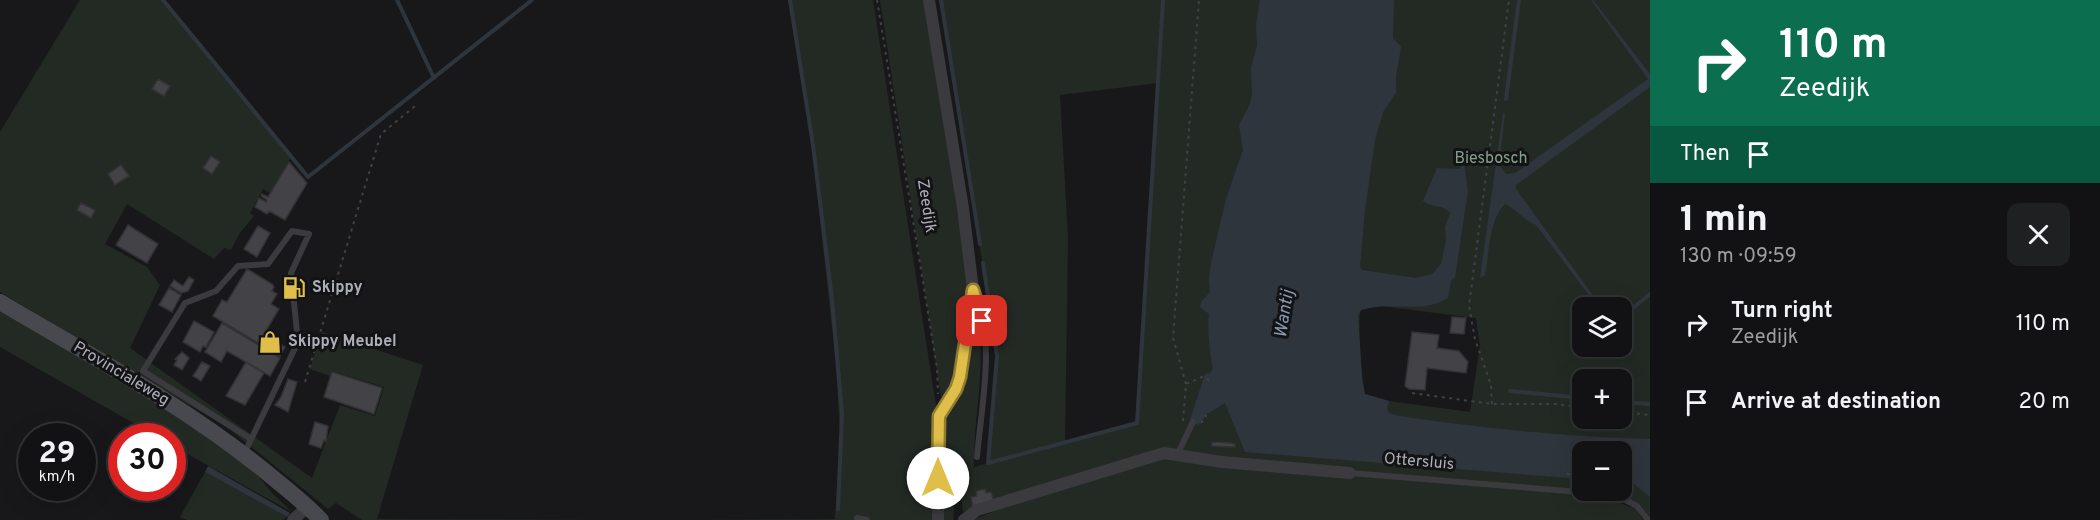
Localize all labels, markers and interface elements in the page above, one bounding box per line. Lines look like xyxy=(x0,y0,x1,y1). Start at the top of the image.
text: 110 m xyxy=(1779,20,1888,73)
icon: right xyxy=(1680,24,1758,102)
text: Zeedijk xyxy=(1779,72,1870,106)
icon: arrive xyxy=(1742,138,1775,171)
text: Then xyxy=(1680,141,1730,168)
park label: Biesbosch xyxy=(1455,149,1527,169)
street label: Zeedijk xyxy=(912,178,940,234)
text: 1 min xyxy=(1680,198,1768,244)
button: close xyxy=(2007,203,2070,266)
text: 130 m · 09:59 xyxy=(1680,244,1797,270)
fuel station icon: Skippy xyxy=(281,275,307,301)
place label: Skippy xyxy=(312,278,363,298)
water label: Wantij xyxy=(1270,287,1300,340)
pin xyxy=(956,295,1007,346)
map controls xyxy=(1572,297,1632,501)
button: layers xyxy=(1572,297,1632,357)
text: Turn right xyxy=(1731,298,1833,325)
icon: arrive xyxy=(965,304,998,337)
icon: right xyxy=(1680,308,1713,341)
text: 110 m xyxy=(2016,311,2070,338)
text: Zeedijk xyxy=(1731,325,1798,351)
shop icon: Skippy Meubel xyxy=(257,329,283,355)
place label: Skippy Meubel xyxy=(288,332,397,352)
street label: Provincialeweg xyxy=(69,337,173,411)
button: + xyxy=(1572,369,1632,429)
icon: arrive xyxy=(1680,386,1713,419)
text: Arrive at destination xyxy=(1731,389,1941,416)
text: 20 m xyxy=(2019,389,2070,416)
speed limit sign: 30 xyxy=(108,423,186,501)
text: 29 xyxy=(39,436,75,473)
button: − xyxy=(1572,441,1632,501)
position arrow xyxy=(906,446,970,510)
street label: Ottersluis xyxy=(1383,449,1455,475)
text: km/h xyxy=(39,468,75,487)

